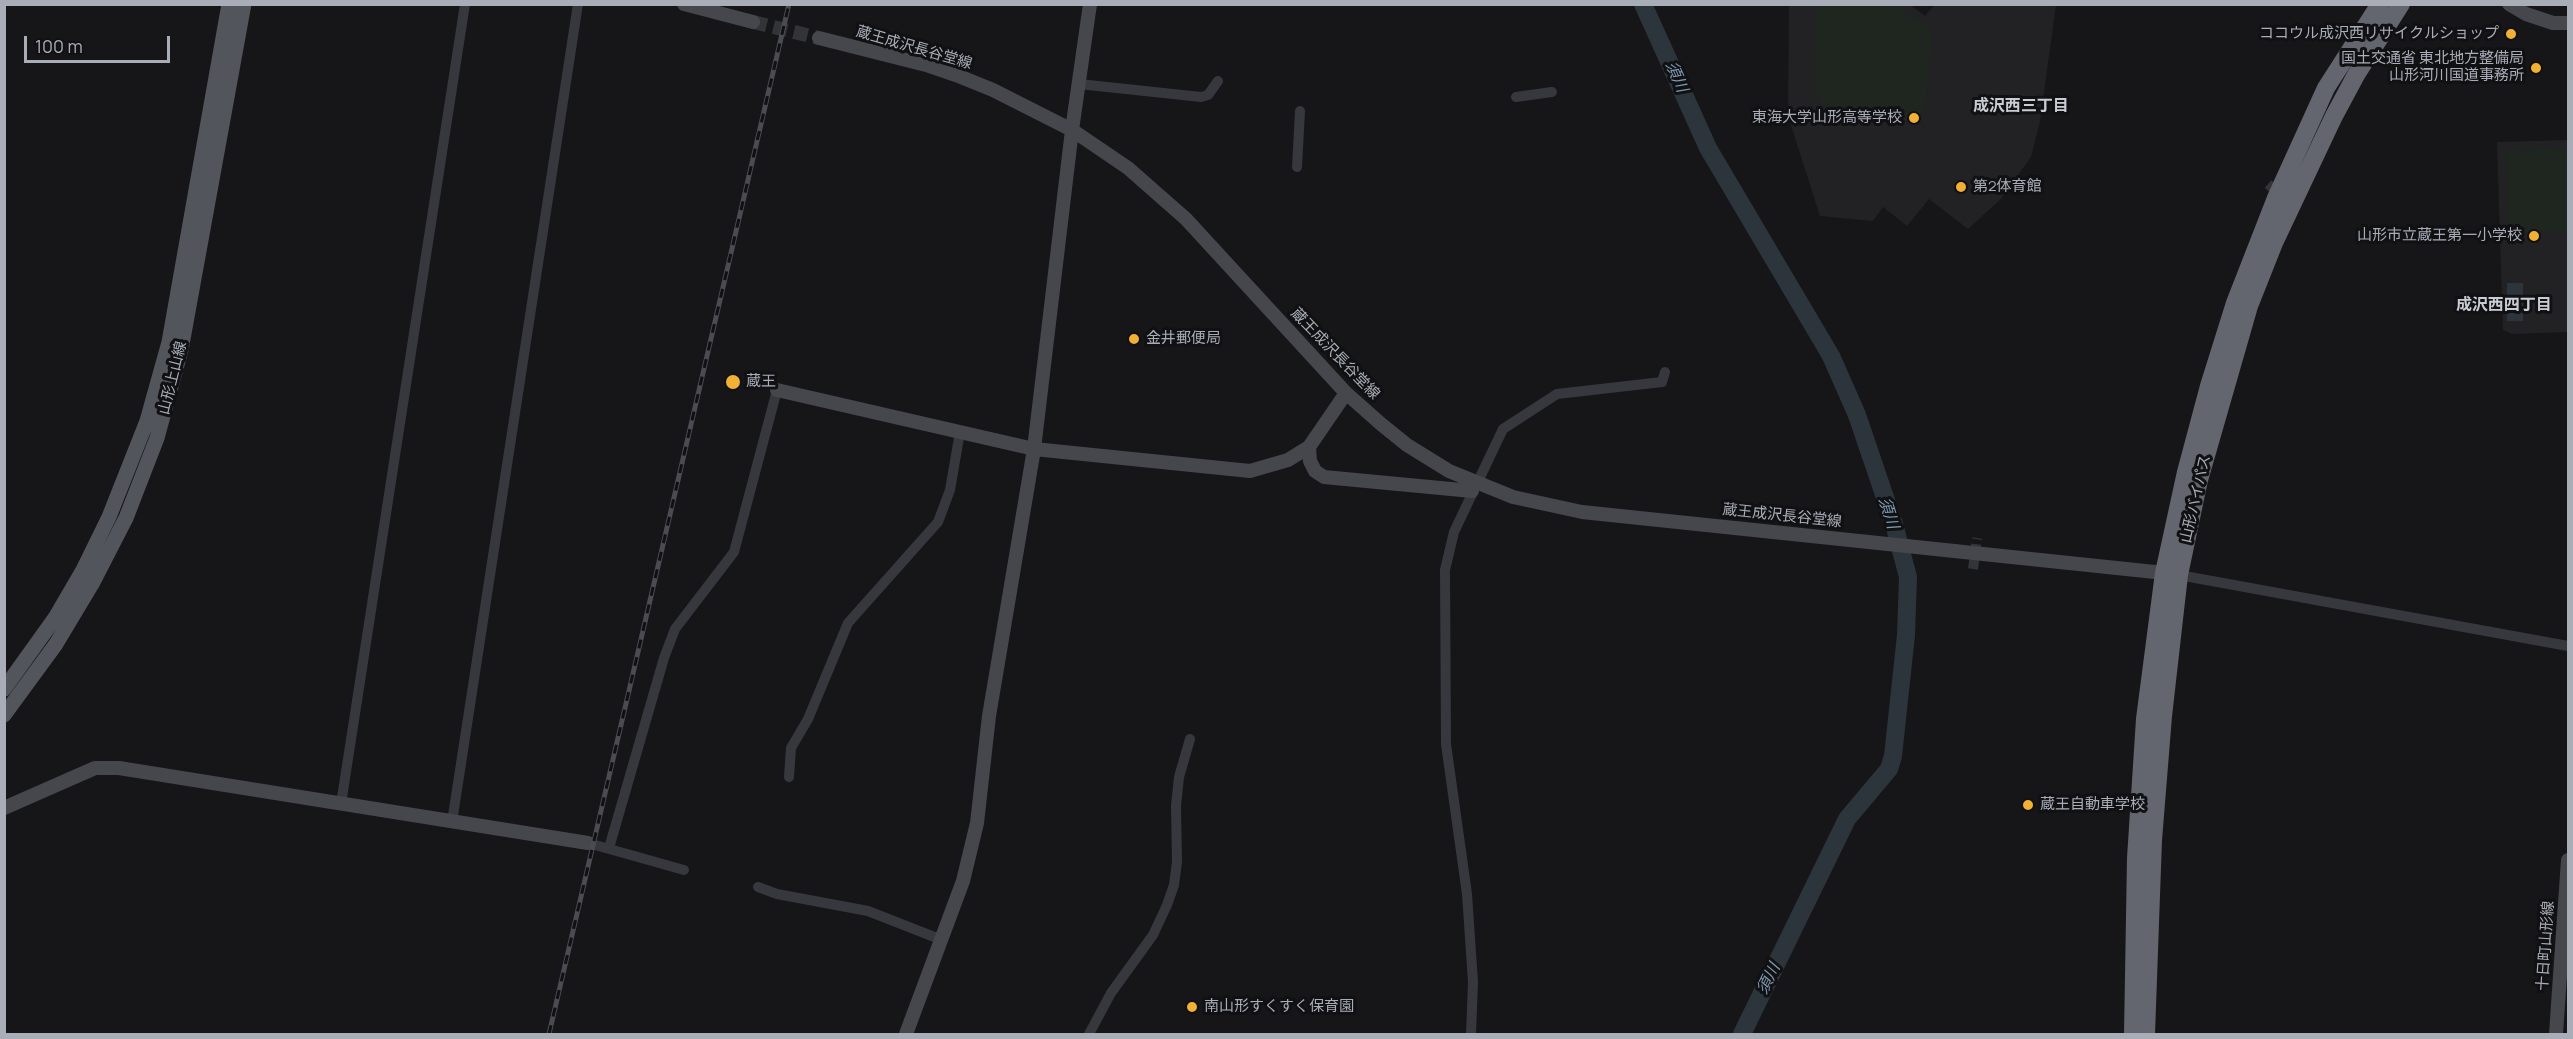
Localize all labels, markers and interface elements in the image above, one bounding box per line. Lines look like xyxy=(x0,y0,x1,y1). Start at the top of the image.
street label: 蔵王成沢長谷堂線 xyxy=(854,23,974,73)
scale bar xyxy=(27,24,172,62)
place label: ココウル成沢西リサイクルショップ xyxy=(2259,25,2499,43)
marker: ココウル成沢西リサイクルショップ xyxy=(2504,27,2518,41)
text: 100 m xyxy=(35,34,83,58)
place label: 国土交通省 東北地方整備局 山形河川国道事務所 xyxy=(2341,50,2524,85)
water label: 須川 xyxy=(1661,58,1691,96)
marker: 国土交通省 東北地方整備局 山形河川国道事務所 xyxy=(2529,61,2543,75)
district label: 成沢西三丁目 xyxy=(1973,97,2069,117)
place label: 東海大学山形高等学校 xyxy=(1752,109,1902,127)
marker: 東海大学山形高等学校 xyxy=(1907,111,1921,125)
place label: 第2体育館 xyxy=(1973,178,2042,196)
marker: 第2体育館 xyxy=(1954,180,1968,194)
place label: 山形市立蔵王第一小学校 xyxy=(2357,227,2522,245)
marker: 山形市立蔵王第一小学校 xyxy=(2527,229,2541,243)
district label: 成沢西四丁目 xyxy=(2456,296,2552,316)
street label: 蔵王成沢長谷堂線 xyxy=(1287,305,1383,403)
place label: 金井郵便局 xyxy=(1146,330,1221,348)
marker: 金井郵便局 xyxy=(1127,332,1141,346)
street label: 山形上山線 xyxy=(155,339,191,417)
marker: 蔵王 xyxy=(724,373,742,391)
place label: 蔵王 xyxy=(746,373,776,391)
street label: 山形バイパス xyxy=(2177,453,2215,545)
water label: 須川 xyxy=(1874,495,1902,531)
street label: 蔵王成沢長谷堂線 xyxy=(1721,501,1843,531)
place label: 蔵王自動車学校 xyxy=(2040,796,2145,814)
marker: 蔵王自動車学校 xyxy=(2021,798,2035,812)
street label: 十日町山形線 xyxy=(2534,900,2558,992)
water label: 須川 xyxy=(1753,960,1785,998)
place label: 南山形すくすく保育園 xyxy=(1204,998,1354,1016)
marker: 南山形すくすく保育園 xyxy=(1185,1000,1199,1014)

